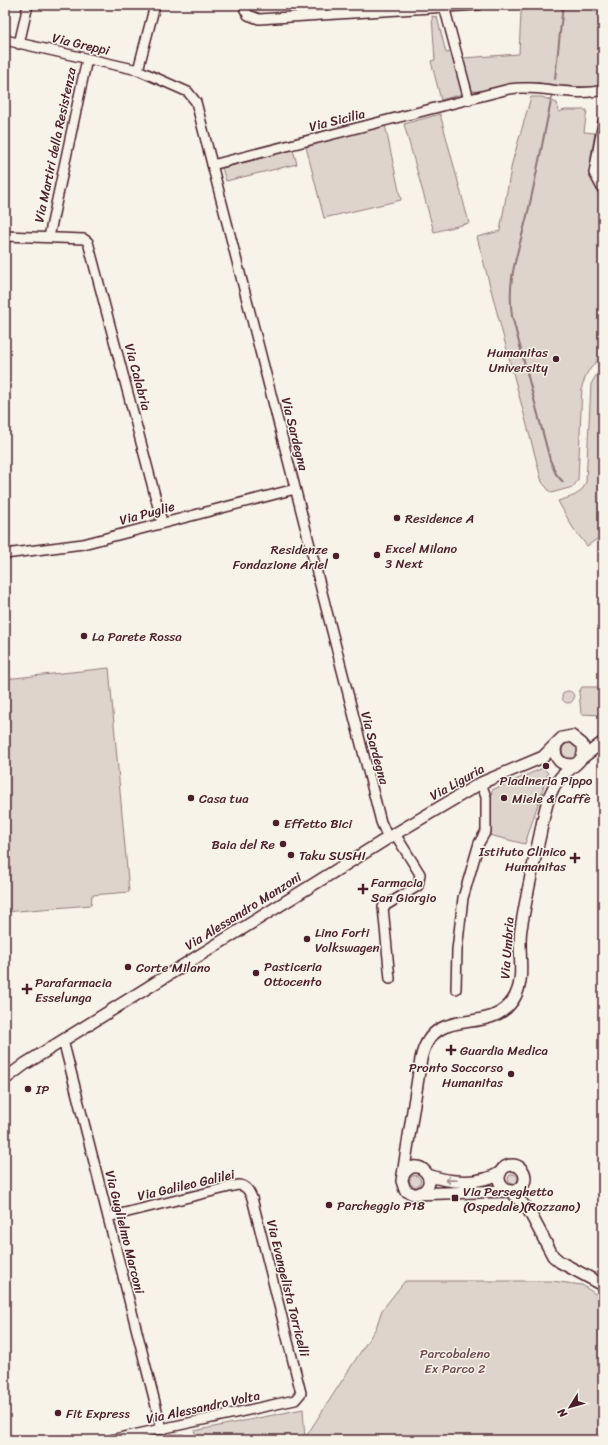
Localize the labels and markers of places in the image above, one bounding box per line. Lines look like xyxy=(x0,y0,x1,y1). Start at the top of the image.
place label: Humanitas University xyxy=(487,341,549,379)
marker: Humanitas University xyxy=(551,354,561,364)
place label: Residence A xyxy=(405,507,474,530)
marker: Residence A xyxy=(392,513,402,523)
place label: Excel Milano 3 Next xyxy=(385,537,458,575)
place label: Residenze Fondazione Ariel xyxy=(233,538,328,576)
marker: Excel Milano 3 Next xyxy=(372,550,382,560)
marker: Residenze Fondazione Ariel xyxy=(331,551,341,561)
place label: La Parete Rossa xyxy=(92,625,182,648)
marker: La Parete Rossa xyxy=(79,631,89,641)
marker: Piadineria Pippo xyxy=(541,761,551,771)
place label: Piadineria Pippo xyxy=(500,769,593,792)
place label: Casa tua xyxy=(199,787,249,810)
place label: Miele & Caffè xyxy=(512,787,591,810)
marker: Casa tua xyxy=(186,793,196,803)
marker: Miele & Caffè xyxy=(499,793,509,803)
place label: Effetto Bici xyxy=(284,812,352,835)
marker: Effetto Bici xyxy=(271,818,281,828)
place label: Baia del Re xyxy=(212,833,275,856)
marker: Baia del Re xyxy=(278,839,288,849)
place label: Istituto Clinico Humanitas xyxy=(478,840,567,878)
place label: Taku SUSHI xyxy=(299,844,366,867)
marker: Taku SUSHI xyxy=(286,850,296,860)
marker: Istituto Clinico Humanitas xyxy=(569,852,581,864)
place label: Farmacia San Giorgio xyxy=(371,871,437,909)
marker: Farmacia San Giorgio xyxy=(358,884,368,894)
place label: Lino Forti Volkswagen xyxy=(315,921,380,959)
marker: Lino Forti Volkswagen xyxy=(302,934,312,944)
place label: Pasticeria Ottocento xyxy=(264,955,322,993)
place label: Corte Milano xyxy=(136,956,211,979)
marker: Corte Milano xyxy=(123,962,133,972)
marker: Pasticeria Ottocento xyxy=(251,968,261,978)
place label: Parafarmacia Esselunga xyxy=(35,971,112,1009)
marker: Parafarmacia Esselunga xyxy=(22,984,32,994)
place label: Guardia Medica xyxy=(460,1039,548,1062)
marker: Guardia Medica xyxy=(445,1044,457,1056)
place label: Pronto Soccorso Humanitas xyxy=(409,1056,504,1094)
marker: Pronto Soccorso Humanitas xyxy=(506,1069,516,1079)
place label: IP xyxy=(35,1078,49,1101)
marker: IP xyxy=(23,1084,33,1094)
place label: Via Perseghetto (Ospedale)(Rozzano) xyxy=(463,1180,581,1218)
marker: Via Perseghetto (Ospedale)(Rozzano) xyxy=(450,1193,460,1203)
place label: Parcheggio P18 xyxy=(337,1194,425,1217)
marker: Parcheggio P18 xyxy=(324,1200,334,1210)
place label: Fit Express xyxy=(66,1402,130,1425)
marker: Fit Express xyxy=(53,1408,63,1418)

